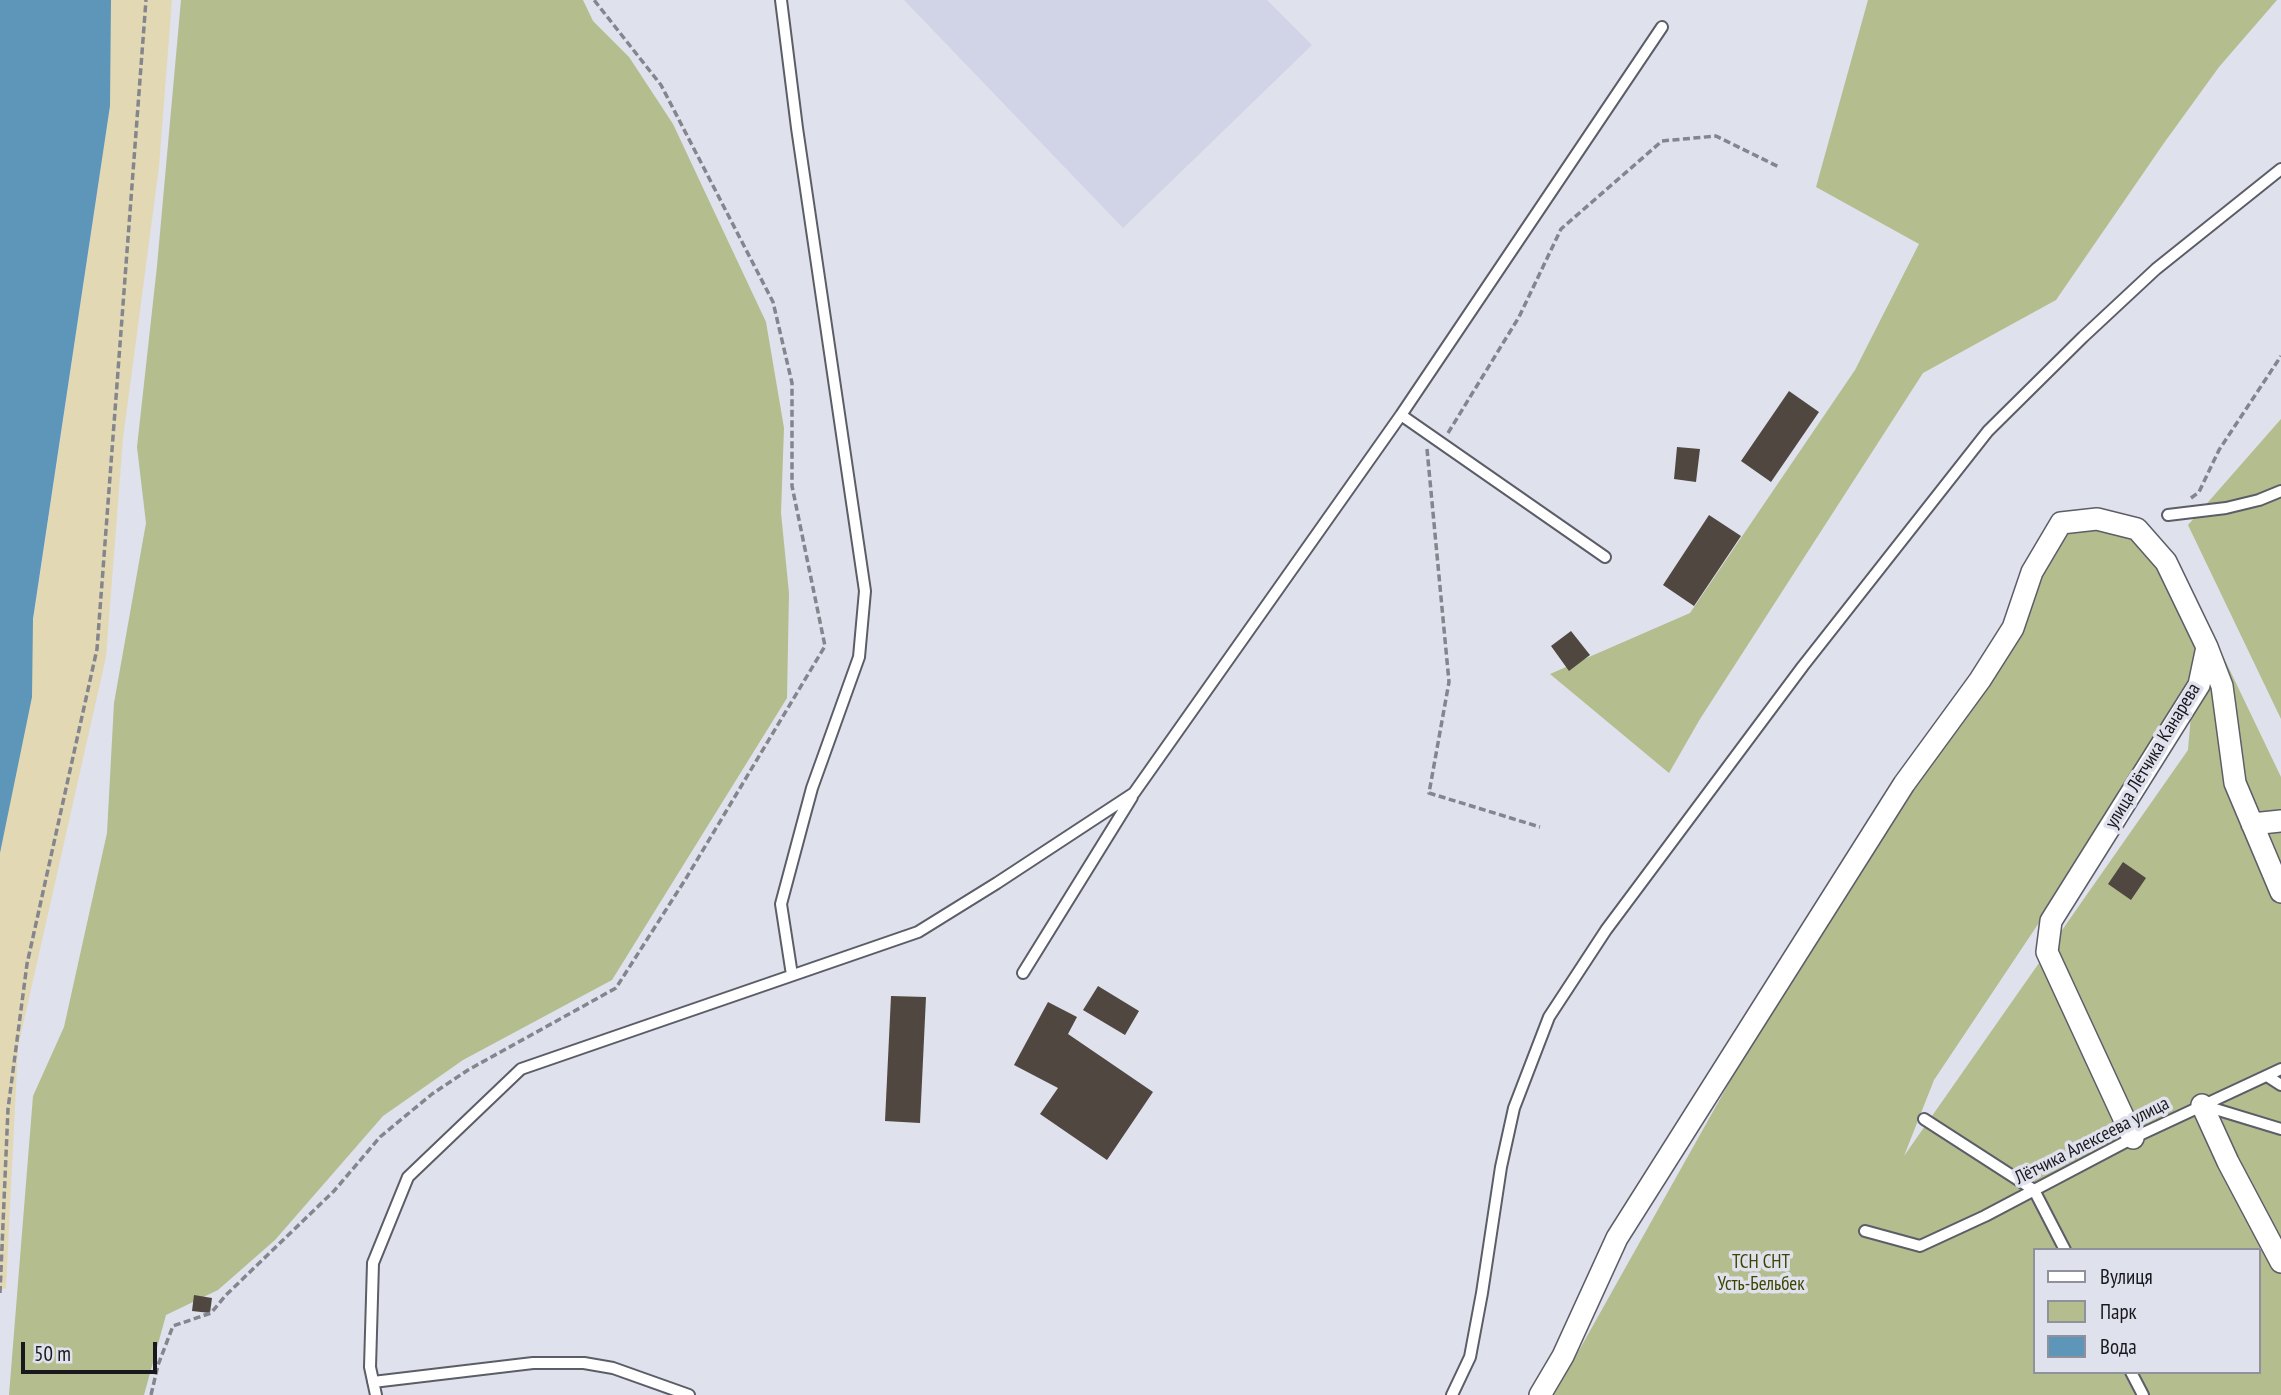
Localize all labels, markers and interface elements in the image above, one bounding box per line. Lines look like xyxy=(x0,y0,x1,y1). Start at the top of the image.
street label: улица Лётчика Канарева xyxy=(2101,679,2205,833)
street label: Лётчика Алексеева улица xyxy=(2011,1092,2173,1190)
legend xyxy=(2032,1248,2260,1374)
park label: ТСН СНТ Усть-Бельбек xyxy=(1717,1252,1805,1296)
text: Вулиця xyxy=(2100,1263,2153,1290)
text: Парк xyxy=(2100,1298,2137,1325)
scale bar xyxy=(24,1328,161,1372)
text: Вода xyxy=(2100,1333,2137,1360)
text: 50 m xyxy=(34,1340,71,1367)

